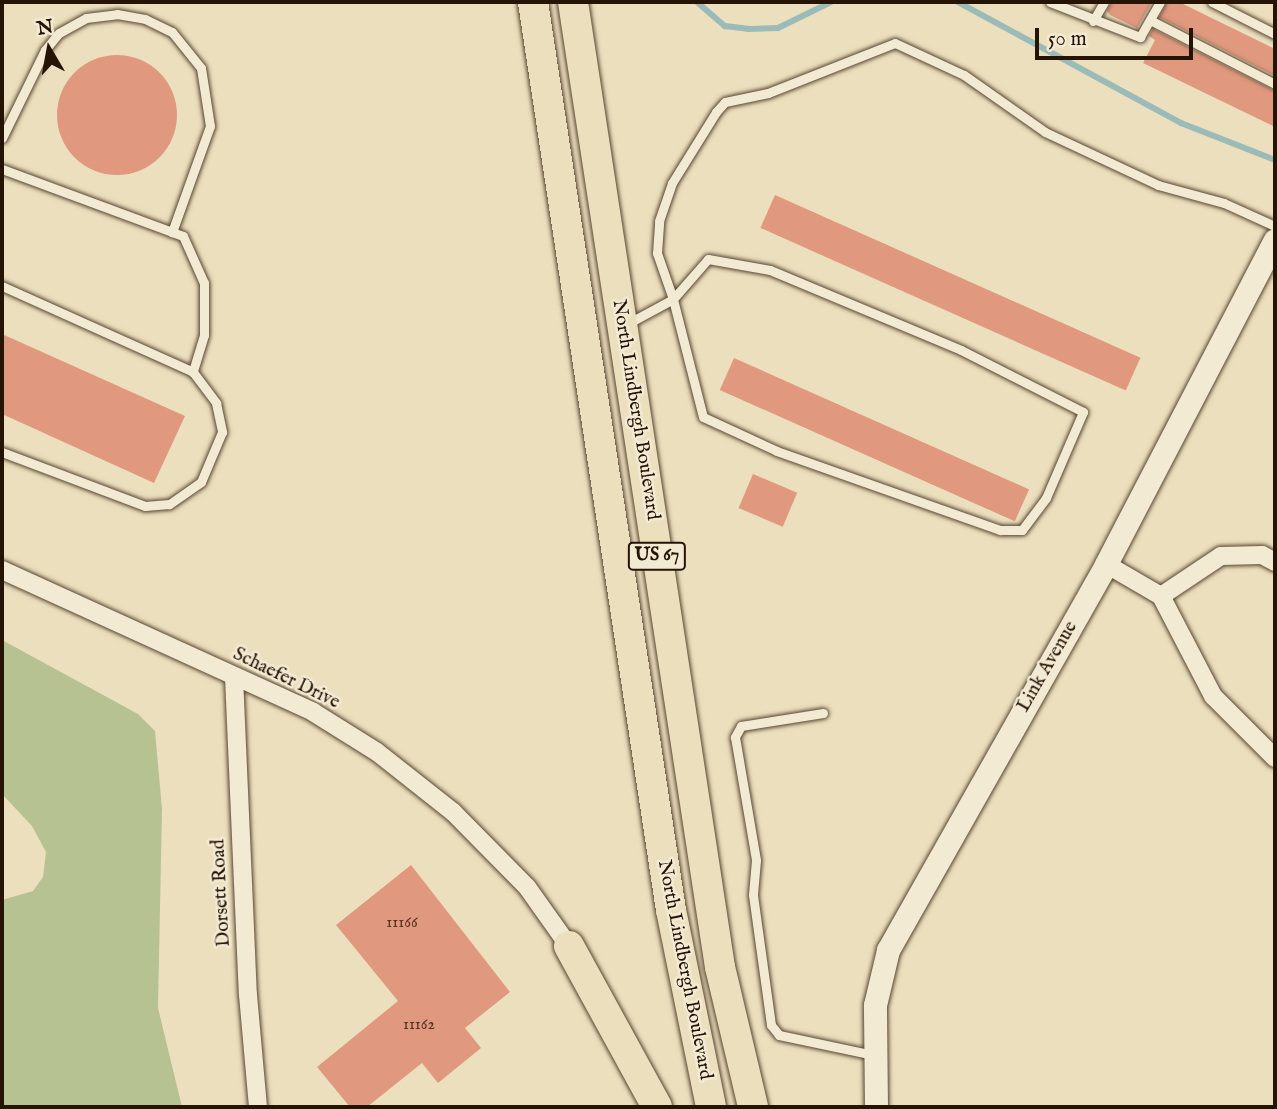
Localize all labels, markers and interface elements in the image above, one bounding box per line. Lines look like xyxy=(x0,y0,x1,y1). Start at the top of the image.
north arrow xyxy=(14,14,84,84)
scale bar xyxy=(1039,14,1196,58)
text: N xyxy=(35,15,56,42)
text: 50 m xyxy=(1048,26,1087,53)
street label: North Lindbergh Boulevard xyxy=(606,298,664,522)
road number: US 67 xyxy=(627,542,687,570)
street label: Link Avenue xyxy=(1013,618,1083,716)
street label: Schaefer Drive xyxy=(229,643,343,715)
street label: Dorsett Road xyxy=(208,839,236,947)
street label: North Lindbergh Boulevard xyxy=(652,858,716,1082)
house number: 11166 xyxy=(386,913,418,933)
house number: 11162 xyxy=(403,1015,435,1035)

